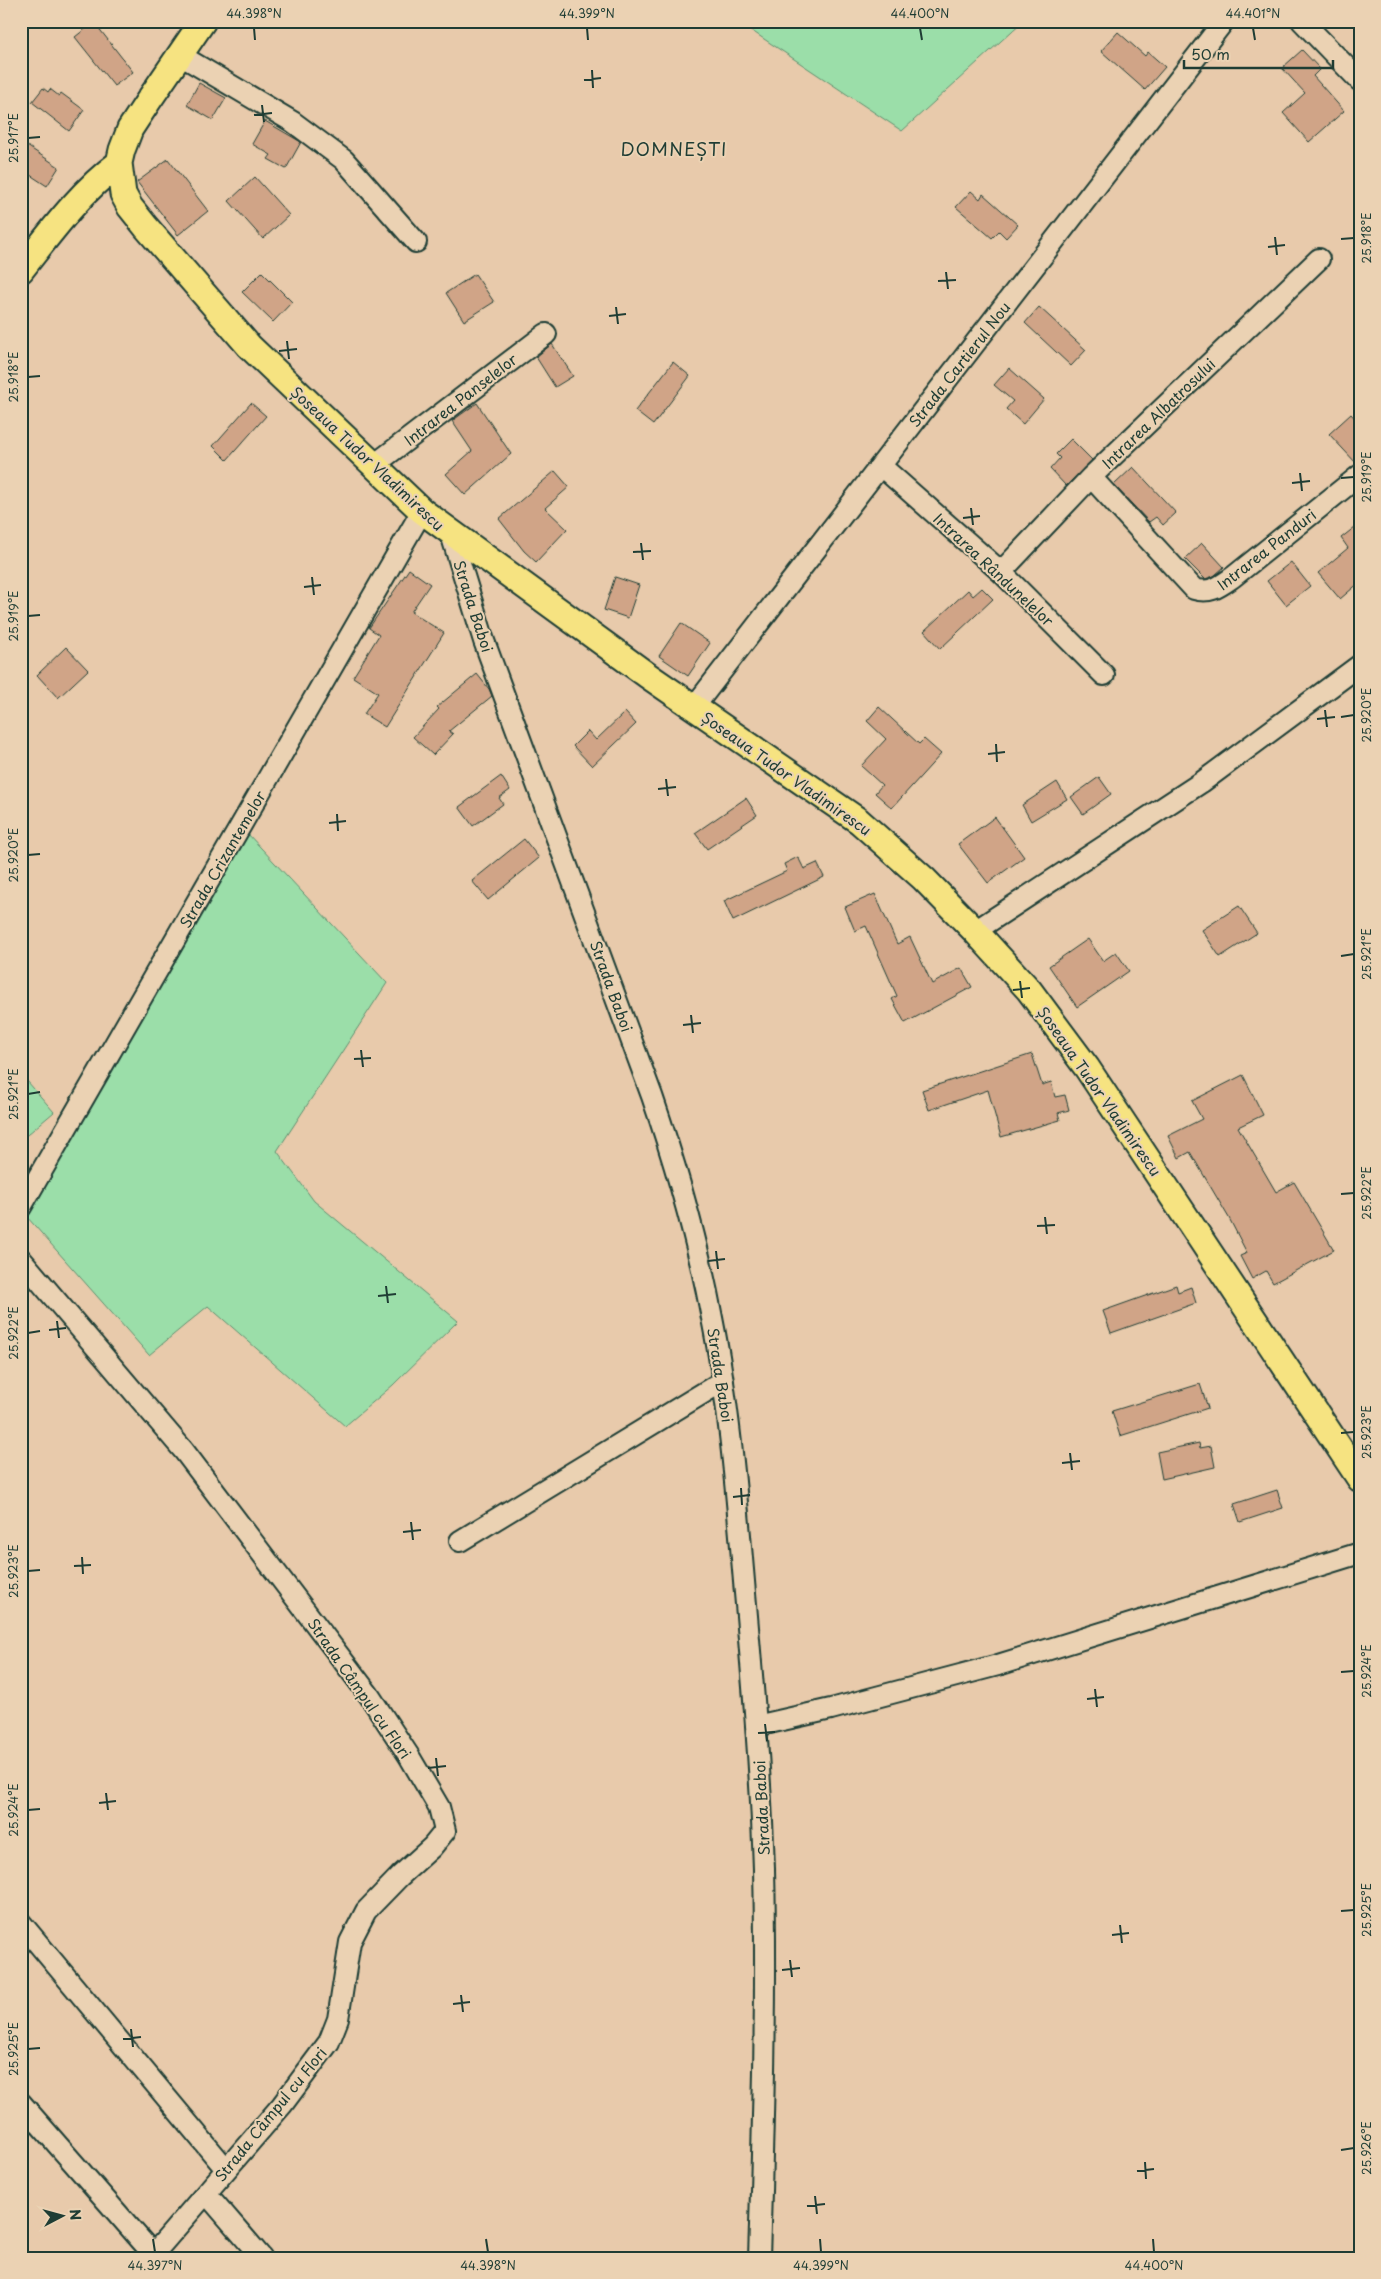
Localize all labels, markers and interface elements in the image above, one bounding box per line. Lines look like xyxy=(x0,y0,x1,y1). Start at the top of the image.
text: 44.398°N xyxy=(226,4,282,22)
text: 44.399°N xyxy=(559,4,615,22)
text: 44.400°N xyxy=(891,4,949,22)
text: 44.401°N xyxy=(1226,4,1280,22)
scale bar xyxy=(1184,38,1332,70)
text: 50 m xyxy=(1191,42,1230,65)
text: 25.917°E xyxy=(4,113,22,163)
district label: DOMNEȘTI xyxy=(620,135,728,162)
text: 25.918°E xyxy=(1357,213,1375,263)
street label: Strada Cartierul Nou xyxy=(903,296,1015,432)
street label: Intrarea Panselelor xyxy=(398,347,522,451)
text: 25.918°E xyxy=(4,352,22,402)
street label: Intrarea Albatrosului xyxy=(1096,352,1220,474)
street label: Șoseaua Tudor Vladimirescu xyxy=(286,381,450,535)
text: 25.919°E xyxy=(1357,451,1375,503)
street label: Intrarea Panduri xyxy=(1211,503,1321,595)
street label: Intrarea Rândunelelor xyxy=(929,507,1059,631)
street label: Strada Baboi xyxy=(448,557,500,655)
text: 25.919°E xyxy=(4,590,22,642)
text: 25.920°E xyxy=(1357,688,1375,742)
street label: Șoseaua Tudor Vladimirescu xyxy=(697,705,877,841)
street label: Strada Crizantemelor xyxy=(173,786,271,932)
text: 25.920°E xyxy=(4,828,22,882)
text: 25.921°E xyxy=(1357,928,1375,980)
street label: Strada Baboi xyxy=(585,937,639,1035)
street label: Șoseaua Tudor Vladimirescu xyxy=(1032,1001,1168,1181)
text: 25.921°E xyxy=(4,1068,22,1120)
text: 25.922°E xyxy=(1357,1166,1375,1220)
text: 25.922°E xyxy=(4,1306,22,1360)
street label: Strada Baboi xyxy=(702,1326,740,1424)
text: 25.923°E xyxy=(1357,1405,1375,1459)
text: 25.923°E xyxy=(4,1544,22,1598)
street label: Strada Câmpul cu Flori xyxy=(303,1613,417,1763)
text: 25.924°E xyxy=(1357,1644,1375,1698)
street label: Strada Baboi xyxy=(747,1760,775,1856)
text: 25.924°E xyxy=(4,1783,22,1837)
text: 25.925°E xyxy=(1357,1883,1375,1937)
text: 25.925°E xyxy=(4,2022,22,2076)
street label: Strada Câmpul cu Flori xyxy=(208,2042,332,2186)
text: 25.926°E xyxy=(1357,2121,1375,2175)
north arrow xyxy=(38,2192,88,2242)
text: N xyxy=(64,2208,86,2221)
text: 44.397°N xyxy=(128,2256,182,2274)
text: 44.398°N xyxy=(460,2256,516,2274)
text: 44.399°N xyxy=(793,2256,849,2274)
text: 44.400°N xyxy=(1125,2256,1183,2274)

